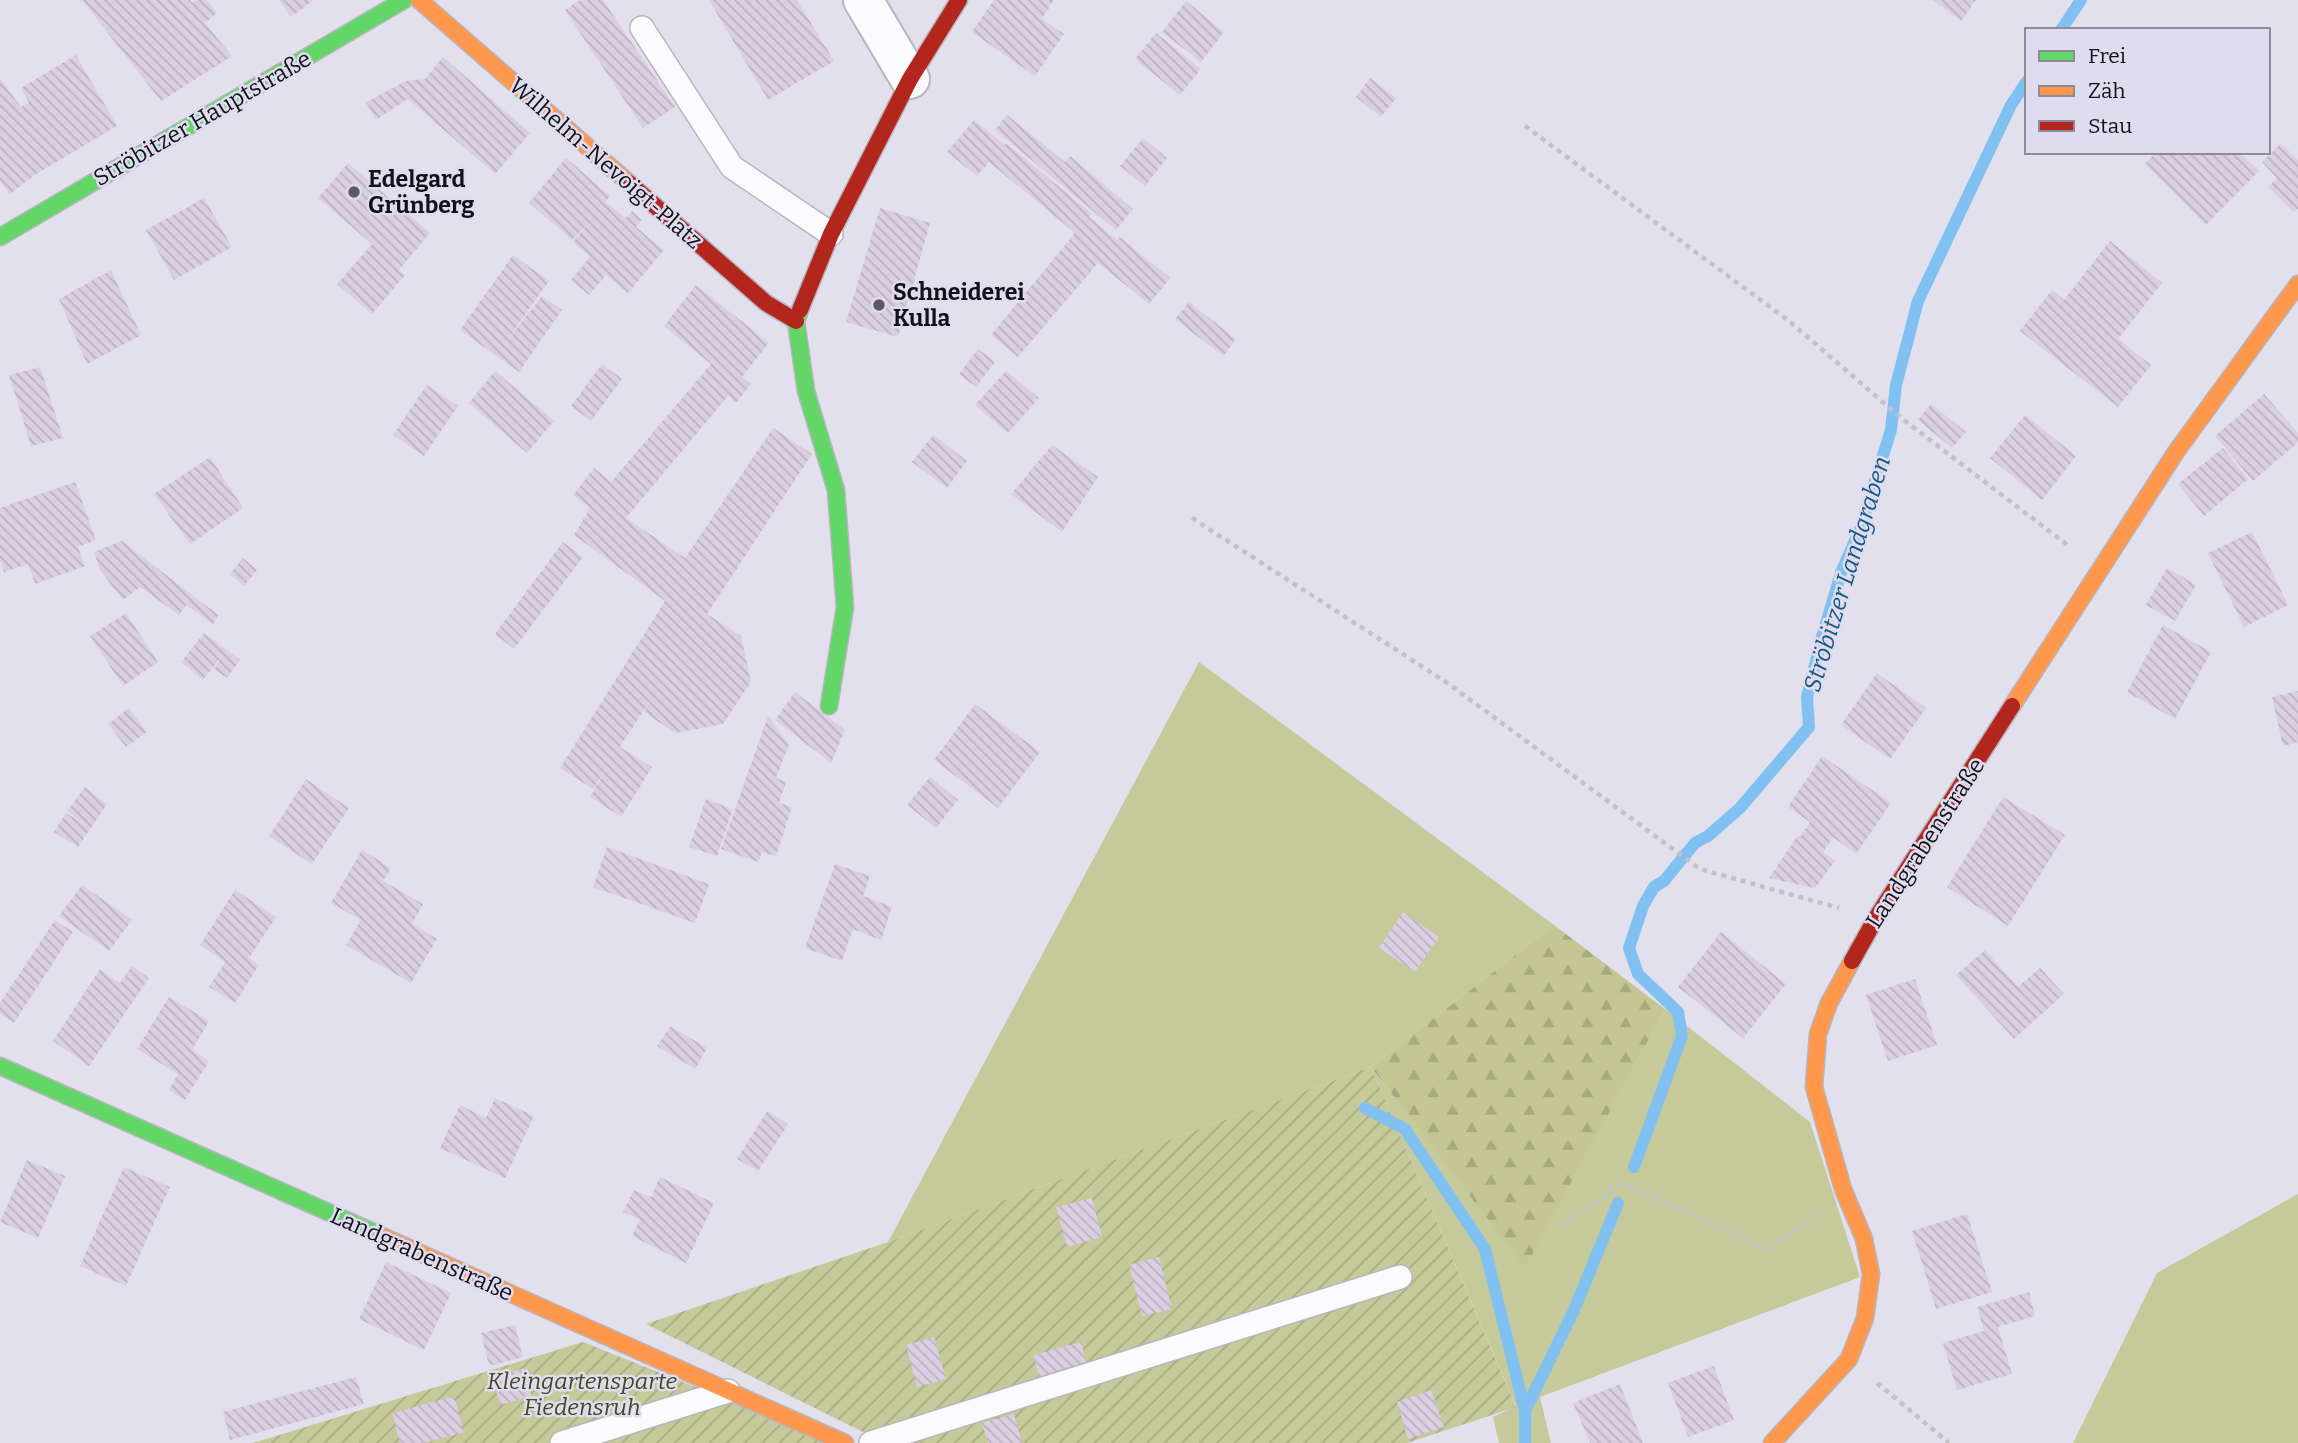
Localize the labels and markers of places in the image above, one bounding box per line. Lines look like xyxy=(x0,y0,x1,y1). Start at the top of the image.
place label: Edelgard Grünberg xyxy=(368,165,474,219)
marker: Edelgard Grünberg xyxy=(346,184,362,200)
place label: Schneiderei Kulla xyxy=(893,278,1025,332)
marker: Schneiderei Kulla xyxy=(871,297,887,313)

